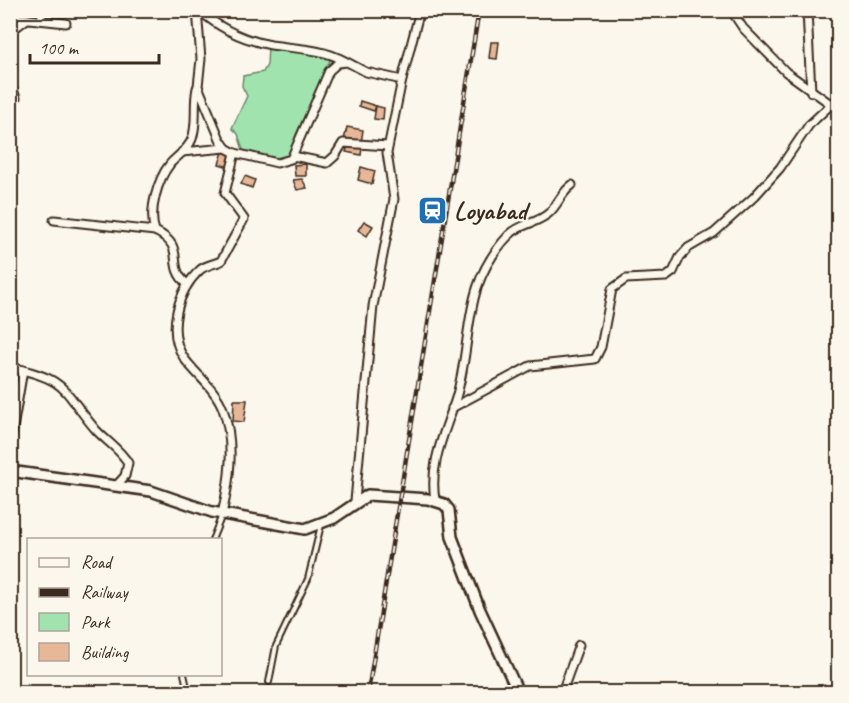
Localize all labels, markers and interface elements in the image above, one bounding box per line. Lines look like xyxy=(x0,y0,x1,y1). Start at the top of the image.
scale bar xyxy=(30,27,159,65)
text: 100 m xyxy=(39,37,80,59)
station icon: Loyabad xyxy=(417,194,449,226)
place label: Loyabad xyxy=(454,194,531,227)
legend xyxy=(27,538,222,676)
text: Road xyxy=(81,551,114,573)
text: Railway xyxy=(81,581,129,603)
text: Park xyxy=(81,611,111,633)
text: Building xyxy=(81,641,130,663)

